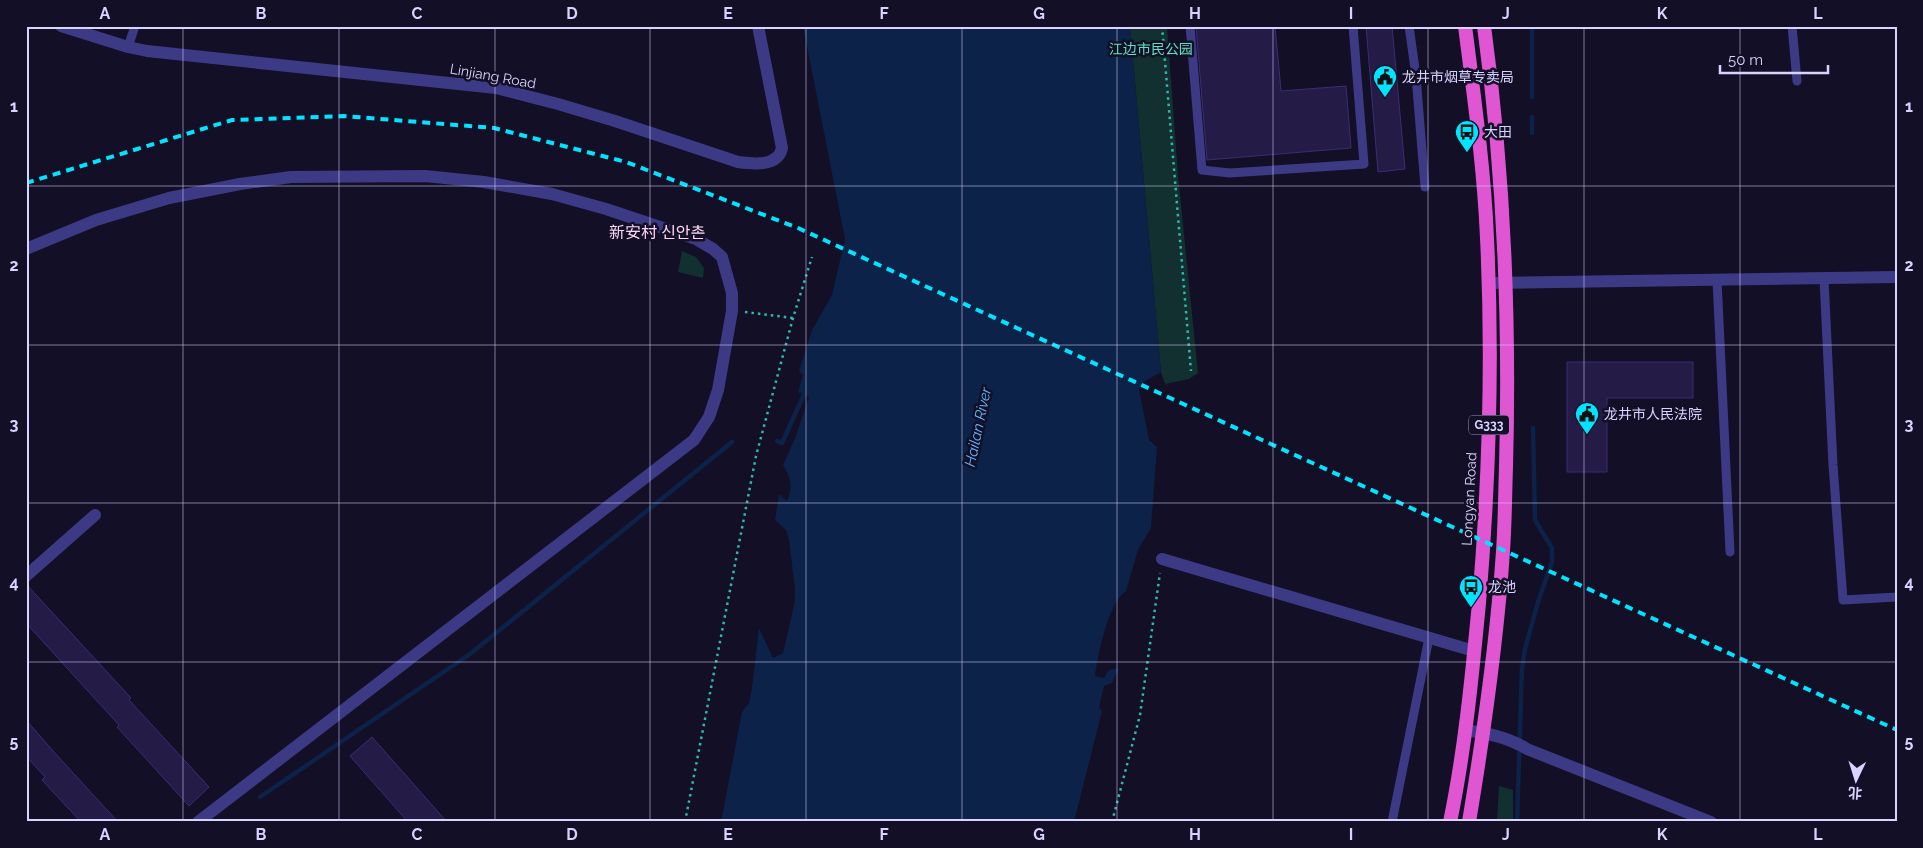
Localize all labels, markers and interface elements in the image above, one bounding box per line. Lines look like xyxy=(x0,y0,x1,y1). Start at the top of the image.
text: A xyxy=(100,4,111,23)
text: B xyxy=(256,4,267,23)
text: C xyxy=(412,4,423,23)
text: D xyxy=(566,4,578,23)
text: E xyxy=(723,4,733,23)
text: F xyxy=(879,4,889,23)
text: G xyxy=(1033,4,1045,23)
text: H xyxy=(1189,4,1201,23)
text: I xyxy=(1349,4,1353,23)
text: J xyxy=(1502,4,1510,23)
text: K xyxy=(1657,4,1668,23)
text: L xyxy=(1813,4,1823,23)
park label: 江边市民公园 xyxy=(1109,41,1193,57)
scale bar xyxy=(1720,42,1828,74)
text: 50 m xyxy=(1728,51,1763,69)
street label: Linjiang Road xyxy=(449,61,537,91)
public building icon: 龙井市烟草专卖局 xyxy=(1372,64,1398,98)
place label: 龙井市烟草专卖局 xyxy=(1402,69,1514,85)
text: 1 xyxy=(10,97,18,116)
text: 1 xyxy=(1905,97,1913,116)
bus stop icon: 大田 xyxy=(1454,119,1480,153)
place label: 大田 xyxy=(1484,124,1512,140)
district label: 新安村 신안촌 xyxy=(609,223,705,242)
text: 2 xyxy=(9,256,19,275)
text: 2 xyxy=(1904,256,1914,275)
water label: Hailan River xyxy=(961,385,995,468)
public building icon: 龙井市人民法院 xyxy=(1574,401,1600,435)
place label: 龙井市人民法院 xyxy=(1604,406,1702,422)
text: 3 xyxy=(10,415,19,434)
text: 3 xyxy=(1905,415,1914,434)
road number: G333 xyxy=(1469,416,1509,434)
street label: Longyan Road xyxy=(1459,452,1479,546)
text: 4 xyxy=(9,573,19,592)
text: 4 xyxy=(1904,573,1914,592)
bus stop icon: 龙池 xyxy=(1458,574,1484,608)
place label: 龙池 xyxy=(1488,579,1516,595)
text: 5 xyxy=(10,732,19,751)
text: 5 xyxy=(1905,732,1914,751)
north arrow xyxy=(1830,756,1880,806)
text: 北 xyxy=(1848,784,1863,801)
text: A xyxy=(100,825,111,844)
text: B xyxy=(256,825,267,844)
text: C xyxy=(412,825,423,844)
text: D xyxy=(566,825,578,844)
text: E xyxy=(723,825,733,844)
text: F xyxy=(879,825,889,844)
text: G xyxy=(1033,825,1045,844)
text: H xyxy=(1189,825,1201,844)
text: I xyxy=(1349,825,1353,844)
text: J xyxy=(1502,825,1510,844)
text: K xyxy=(1657,825,1668,844)
text: L xyxy=(1813,825,1823,844)

